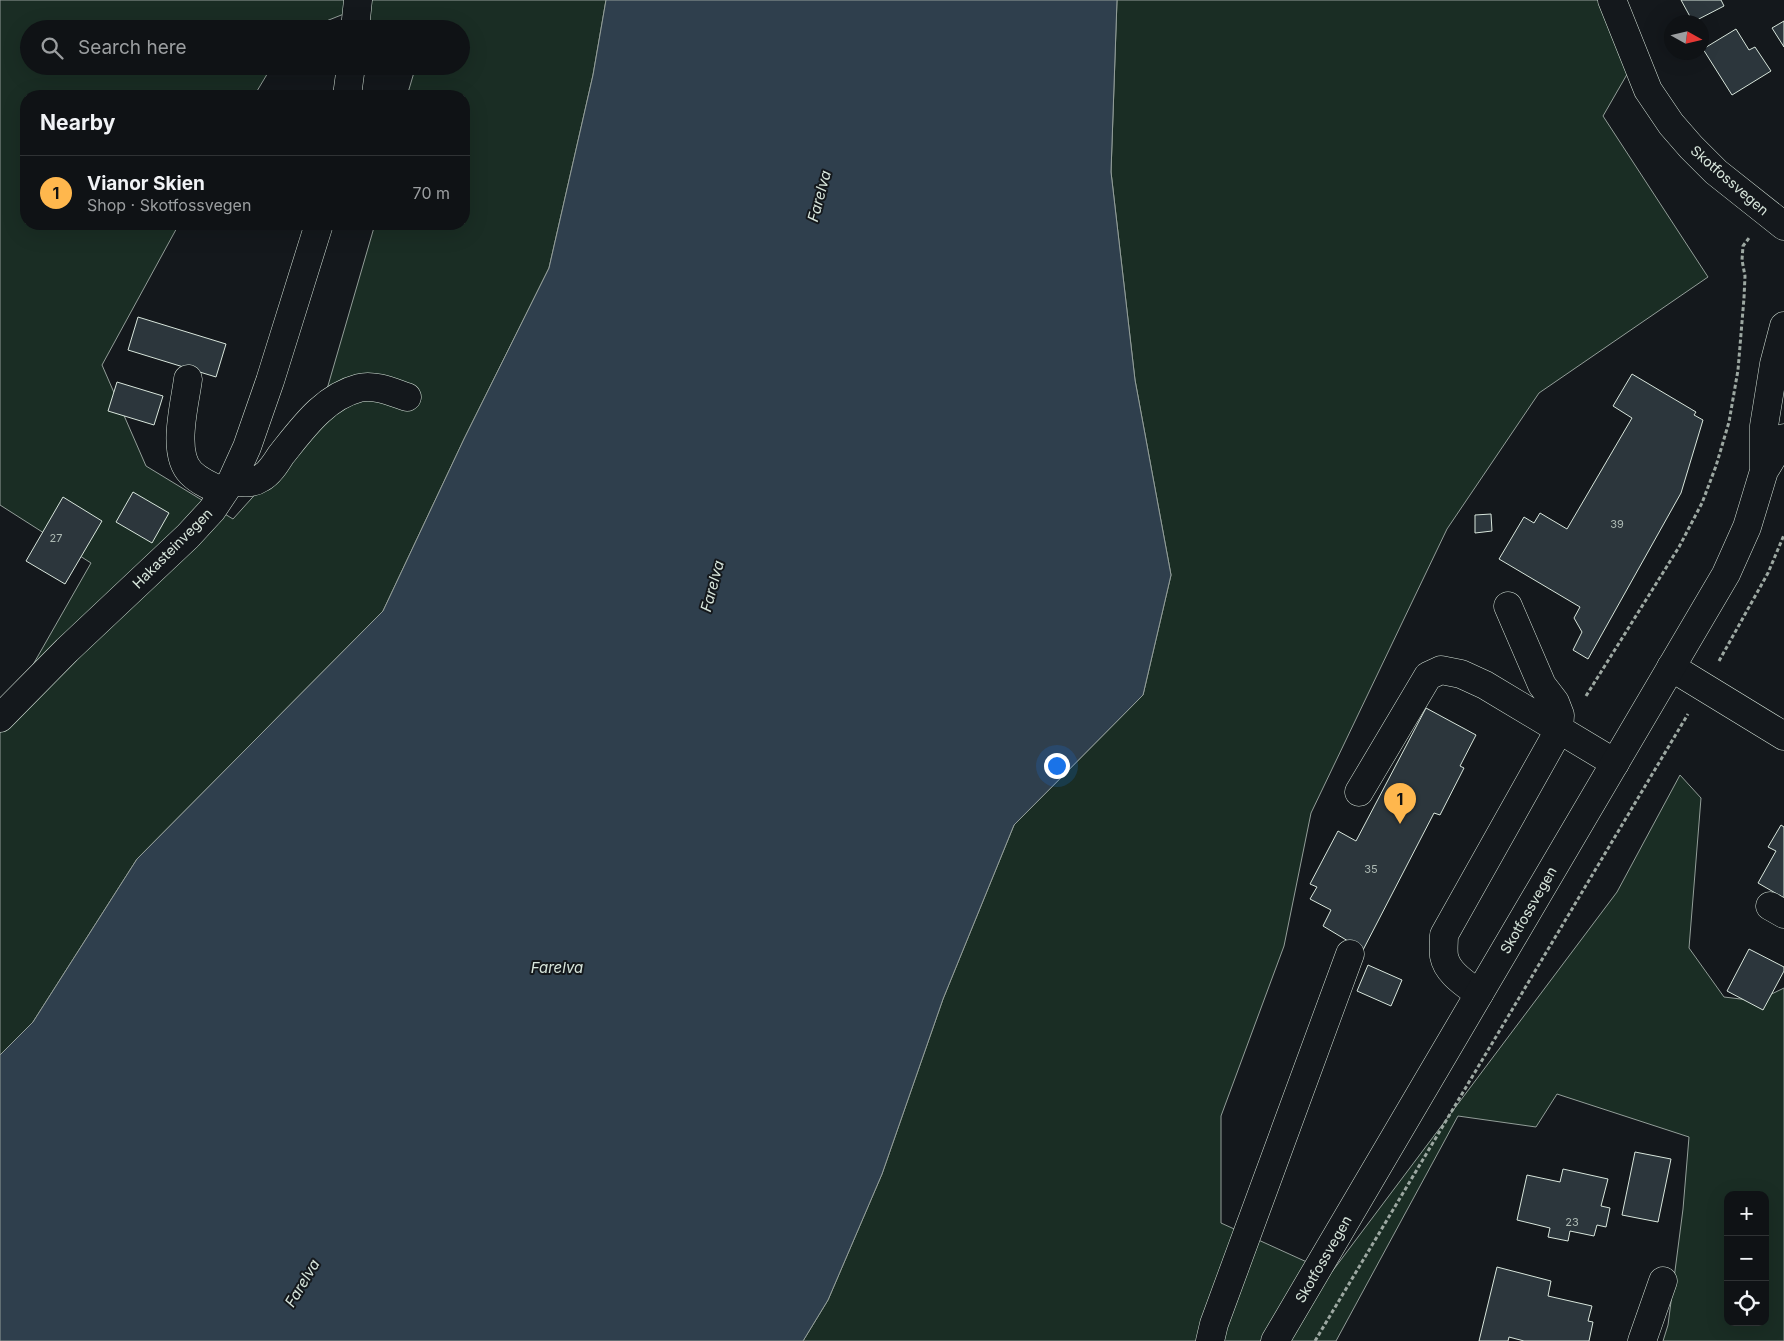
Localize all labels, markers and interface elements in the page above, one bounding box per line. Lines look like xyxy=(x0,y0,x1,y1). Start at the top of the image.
north arrow xyxy=(1664,15,1709,60)
search box xyxy=(20,20,470,75)
icon: search xyxy=(38,34,66,62)
text: Search here xyxy=(78,36,187,59)
text: Nearby xyxy=(40,110,115,135)
street label: Skotfossvegen xyxy=(1688,142,1772,218)
water label: Farelva xyxy=(803,168,835,224)
text: Vianor Skien xyxy=(87,172,205,195)
text: 1 xyxy=(53,183,59,203)
text: 70 m xyxy=(413,183,450,203)
text: Shop · Skotfossvegen xyxy=(87,195,251,215)
street label: Hakasteinvegen xyxy=(128,504,216,592)
house number: 39 xyxy=(1610,517,1624,531)
house number: 27 xyxy=(50,531,62,545)
water label: Farelva xyxy=(696,558,728,614)
your location xyxy=(1044,753,1070,779)
pin: 1 xyxy=(1384,783,1416,824)
house number: 35 xyxy=(1364,862,1378,876)
street label: Skotfossvegen xyxy=(1496,863,1560,957)
water label: Farelva xyxy=(531,958,583,977)
map controls xyxy=(1724,1191,1769,1326)
button: + xyxy=(1724,1191,1769,1236)
street label: Skotfossvegen xyxy=(1291,1212,1355,1306)
house number: 23 xyxy=(1565,1215,1579,1229)
button: − xyxy=(1724,1236,1769,1281)
water label: Farelva xyxy=(280,1256,324,1310)
button: locate xyxy=(1724,1281,1769,1326)

